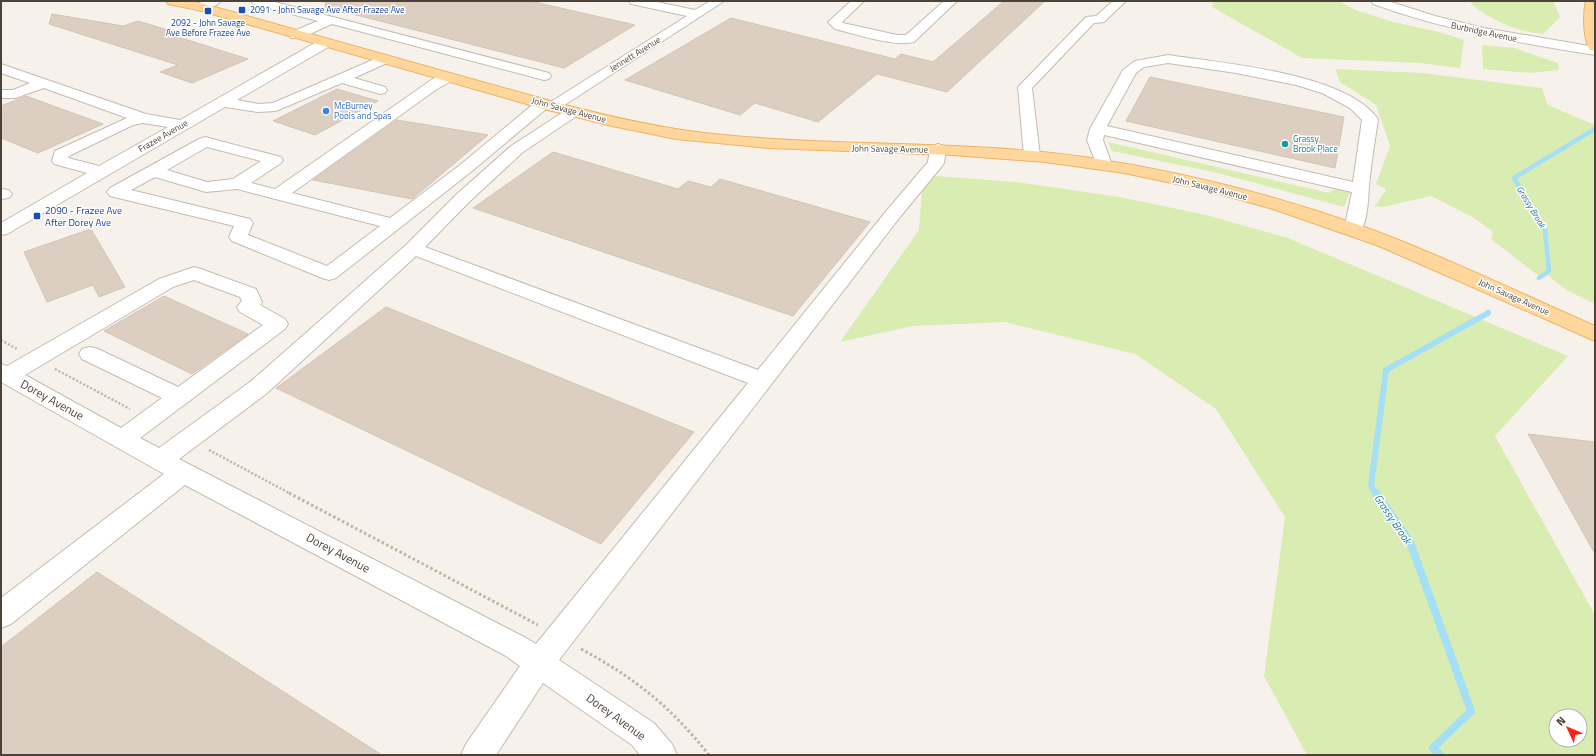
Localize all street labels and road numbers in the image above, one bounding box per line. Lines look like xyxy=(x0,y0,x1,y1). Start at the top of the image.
street label: Burbridge Avenue xyxy=(1450,18,1519,45)
street label: Jennett Avenue xyxy=(607,33,663,74)
street label: John Savage Avenue xyxy=(531,93,608,126)
street label: Frazee Avenue xyxy=(135,116,190,155)
street label: John Savage Avenue xyxy=(852,141,929,156)
street label: John Savage Avenue xyxy=(1171,172,1249,203)
street label: John Savage Avenue xyxy=(1477,275,1552,318)
street label: Dorey Avenue xyxy=(17,374,87,425)
street label: Dorey Avenue xyxy=(303,528,374,577)
street label: Dorey Avenue xyxy=(582,688,650,745)

